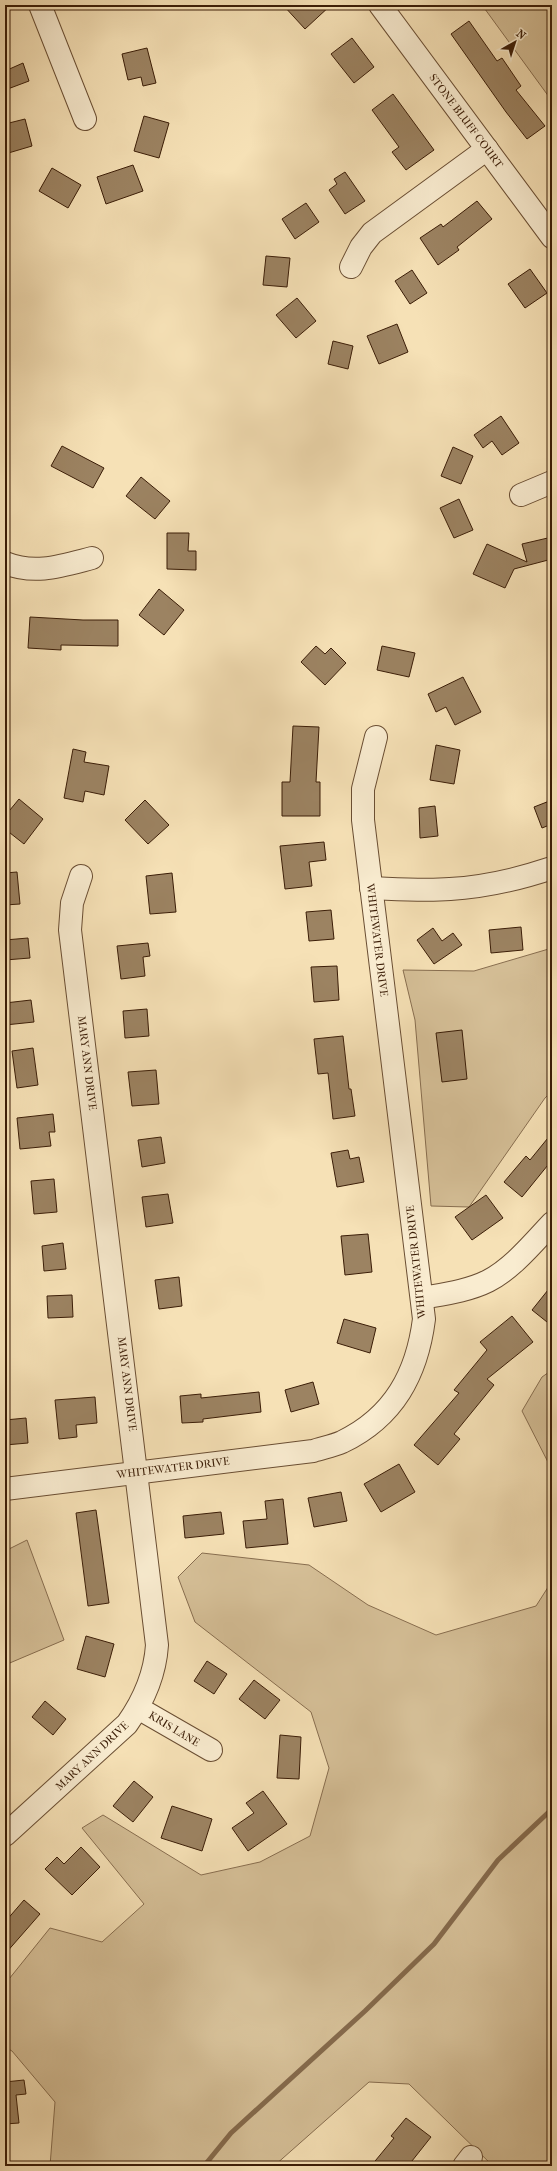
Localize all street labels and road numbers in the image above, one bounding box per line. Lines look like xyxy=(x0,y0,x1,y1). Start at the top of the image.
street label: STONE BLUFF COURT xyxy=(426,71,506,171)
street label: WHITEWATER DRIVE xyxy=(363,882,390,998)
street label: MARY ANN DRIVE xyxy=(75,1015,99,1111)
street label: WHITEWATER DRIVE xyxy=(404,1204,429,1320)
street label: MARY ANN DRIVE xyxy=(115,1336,139,1432)
street label: WHITEWATER DRIVE xyxy=(115,1455,231,1482)
street label: KRIS LANE xyxy=(146,1709,202,1749)
street label: MARY ANN DRIVE xyxy=(53,1719,131,1793)

